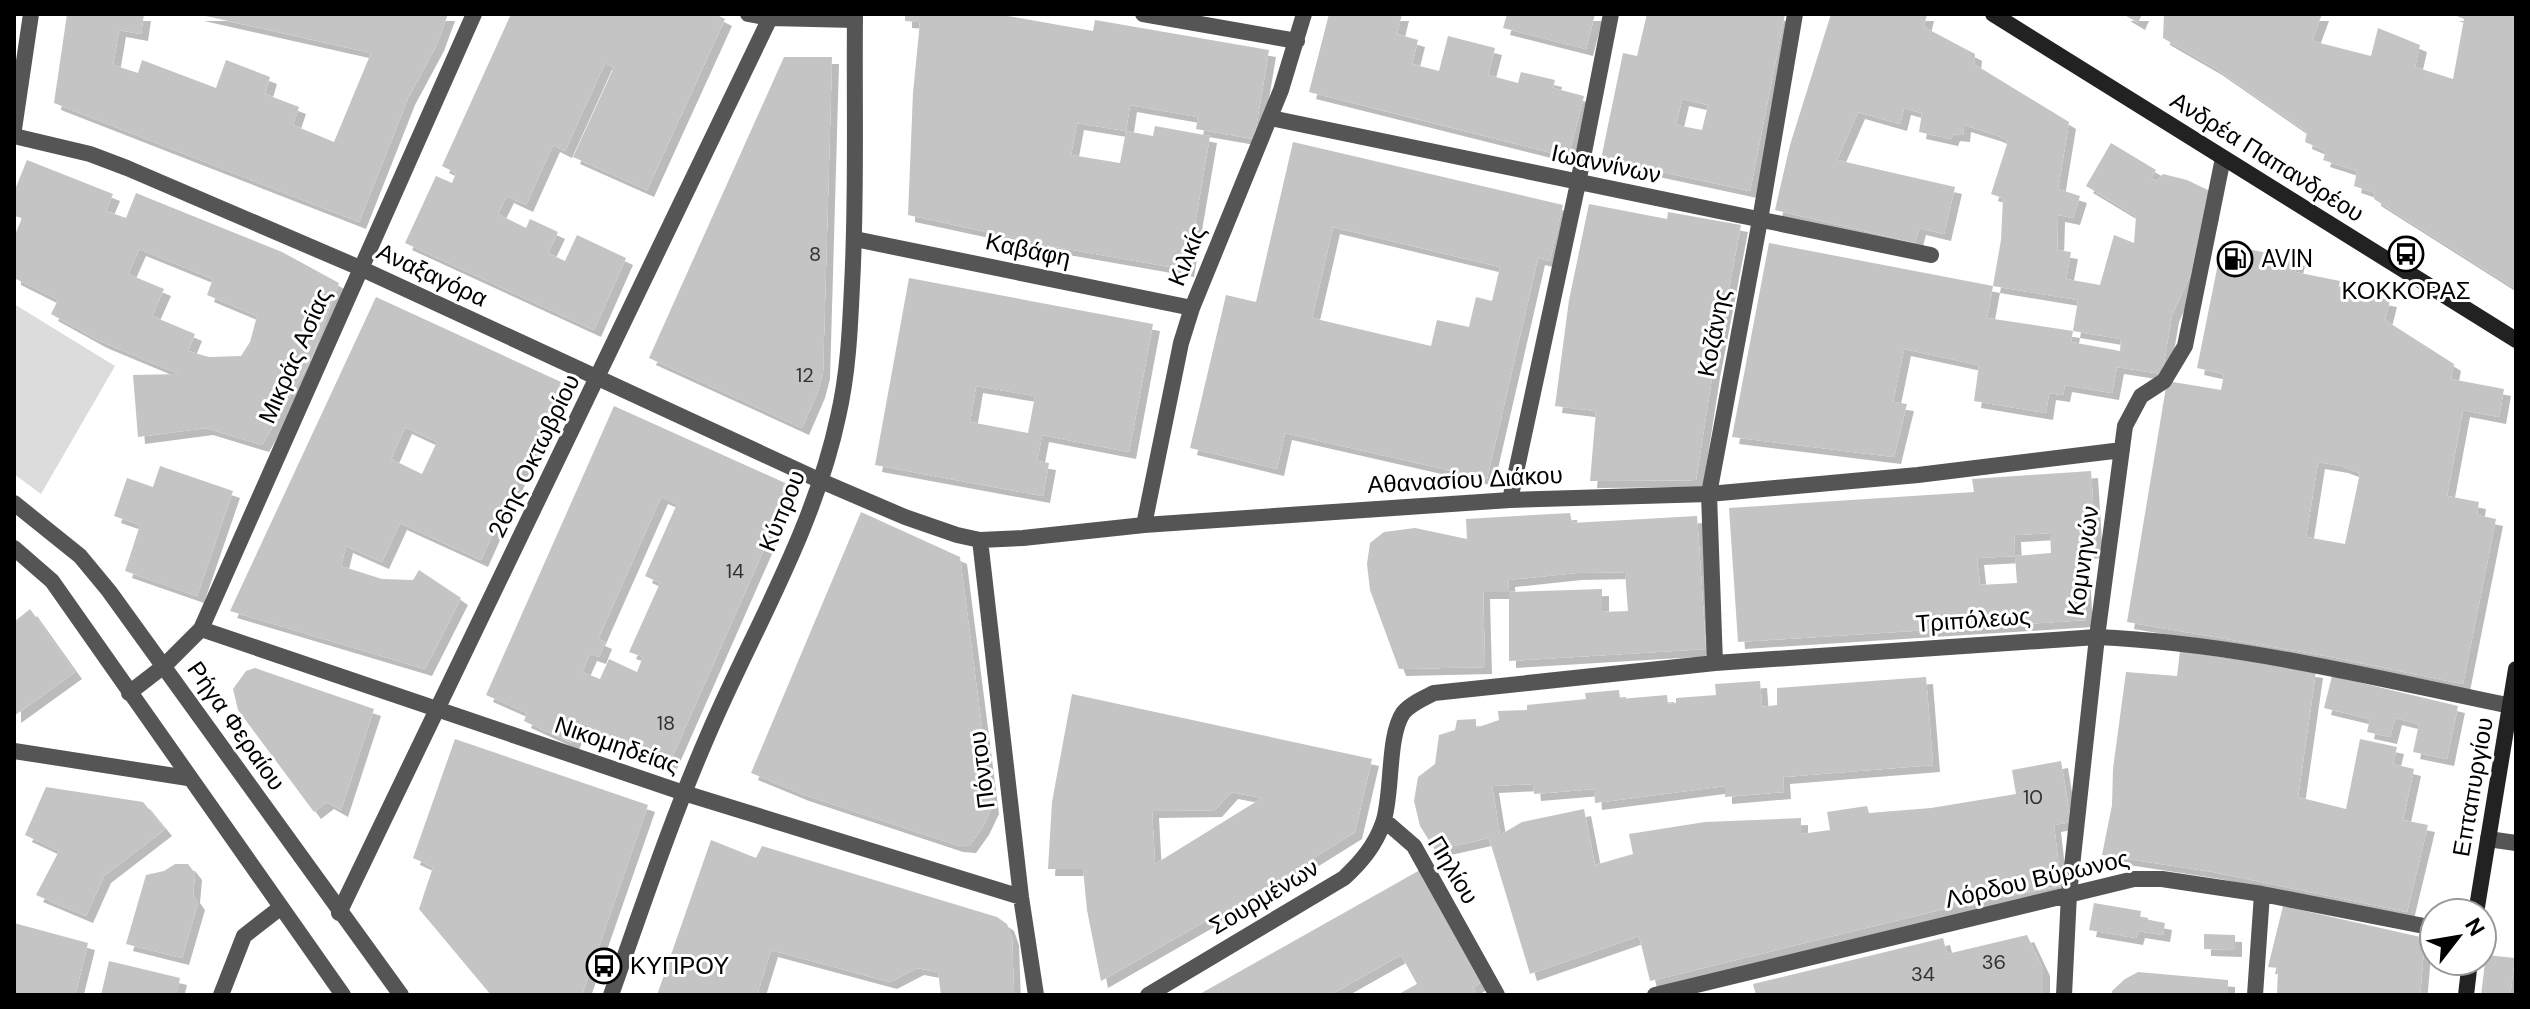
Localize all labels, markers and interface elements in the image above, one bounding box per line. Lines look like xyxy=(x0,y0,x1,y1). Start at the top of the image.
street label: Ανδρέα Παπανδρέου xyxy=(2165,85,2370,229)
street label: Ιωαννίνων xyxy=(1548,137,1664,190)
street label: Κιλκίς xyxy=(1161,221,1213,290)
street label: Καβάφη xyxy=(983,225,1073,274)
street label: Αναξαγόρα xyxy=(372,235,492,314)
bus stop icon: ΚΟΚΚΟΡΑΣ xyxy=(2387,235,2425,273)
fuel station icon: AVIN xyxy=(2216,240,2254,278)
house number: 8 xyxy=(809,241,821,267)
place label: AVIN xyxy=(2261,243,2313,274)
place label: ΚΟΚΚΟΡΑΣ xyxy=(2342,275,2470,306)
street label: Μικράς Ασίας xyxy=(251,284,338,428)
street label: Κοζάνης xyxy=(1690,286,1737,379)
house number: 12 xyxy=(796,362,814,388)
street label: 26ης Οκτωβρίου xyxy=(481,369,587,543)
street label: Αθανασίου Διάκου xyxy=(1367,459,1563,500)
street label: Κύπρου xyxy=(751,466,812,556)
street label: Κομνηνών xyxy=(2059,504,2106,618)
house number: 14 xyxy=(726,558,744,584)
street label: Τριπόλεως xyxy=(1915,600,2031,639)
street label: Ρήγα Φεραίου xyxy=(180,655,292,796)
street label: Νικομηδείας xyxy=(551,709,684,780)
house number: 18 xyxy=(657,710,675,736)
street label: Επταπυργίου xyxy=(2445,715,2500,859)
street label: Πόντου xyxy=(961,729,1002,811)
house number: 10 xyxy=(2023,784,2043,810)
street label: Πηλίου xyxy=(1421,830,1486,910)
street label: Λόρδου Βύρωνος xyxy=(1942,842,2132,915)
street label: Σουρμένων xyxy=(1203,852,1324,941)
north arrow xyxy=(2418,897,2498,977)
text: N xyxy=(2458,913,2491,941)
bus stop icon: ΚΥΠΡΟΥ xyxy=(585,947,623,985)
house number: 36 xyxy=(1982,949,2006,975)
place label: ΚΥΠΡΟΥ xyxy=(630,950,729,981)
house number: 34 xyxy=(1911,961,1935,987)

